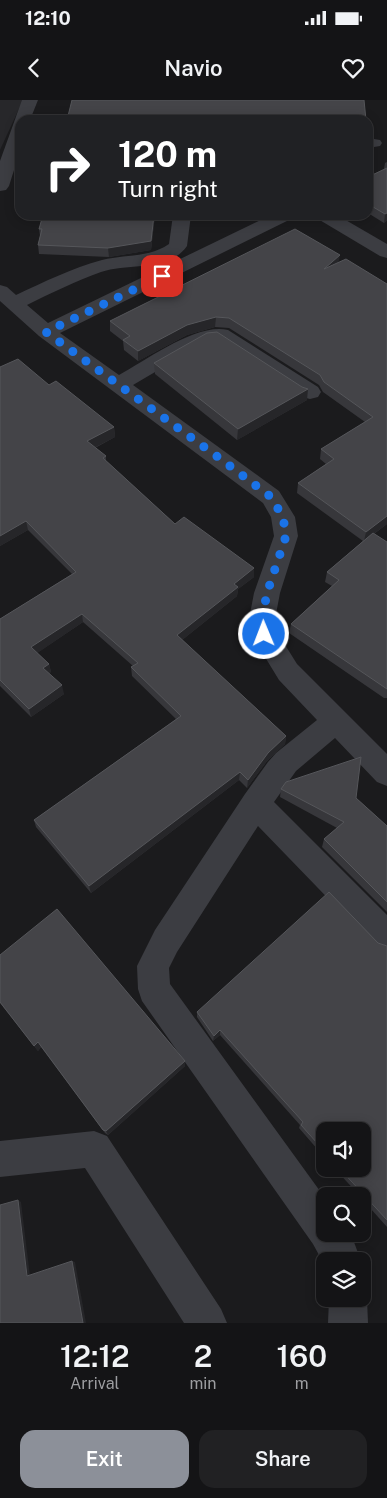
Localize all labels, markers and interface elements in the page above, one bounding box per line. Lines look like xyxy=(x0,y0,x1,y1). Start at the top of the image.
text: 12:10 xyxy=(25,7,71,29)
icon: back xyxy=(20,54,48,82)
icon: heart xyxy=(339,54,367,82)
text: Navio xyxy=(164,55,223,81)
text: 120 m xyxy=(118,134,217,175)
icon: right xyxy=(35,135,100,200)
text: Turn right xyxy=(118,176,218,202)
pin xyxy=(141,255,183,297)
icon: arrive xyxy=(148,262,176,290)
position arrow xyxy=(237,607,289,659)
map controls xyxy=(316,1122,371,1307)
button: sound xyxy=(316,1122,371,1177)
button: search xyxy=(316,1187,371,1242)
button: layers xyxy=(316,1252,371,1307)
text: 12:12 xyxy=(60,1338,130,1374)
text: 2 xyxy=(194,1338,212,1374)
text: 160 xyxy=(276,1338,327,1374)
text: Arrival xyxy=(70,1374,119,1393)
text: min xyxy=(189,1374,217,1393)
text: m xyxy=(295,1374,309,1393)
button: Exit xyxy=(20,1430,189,1488)
button: Share xyxy=(199,1430,367,1488)

